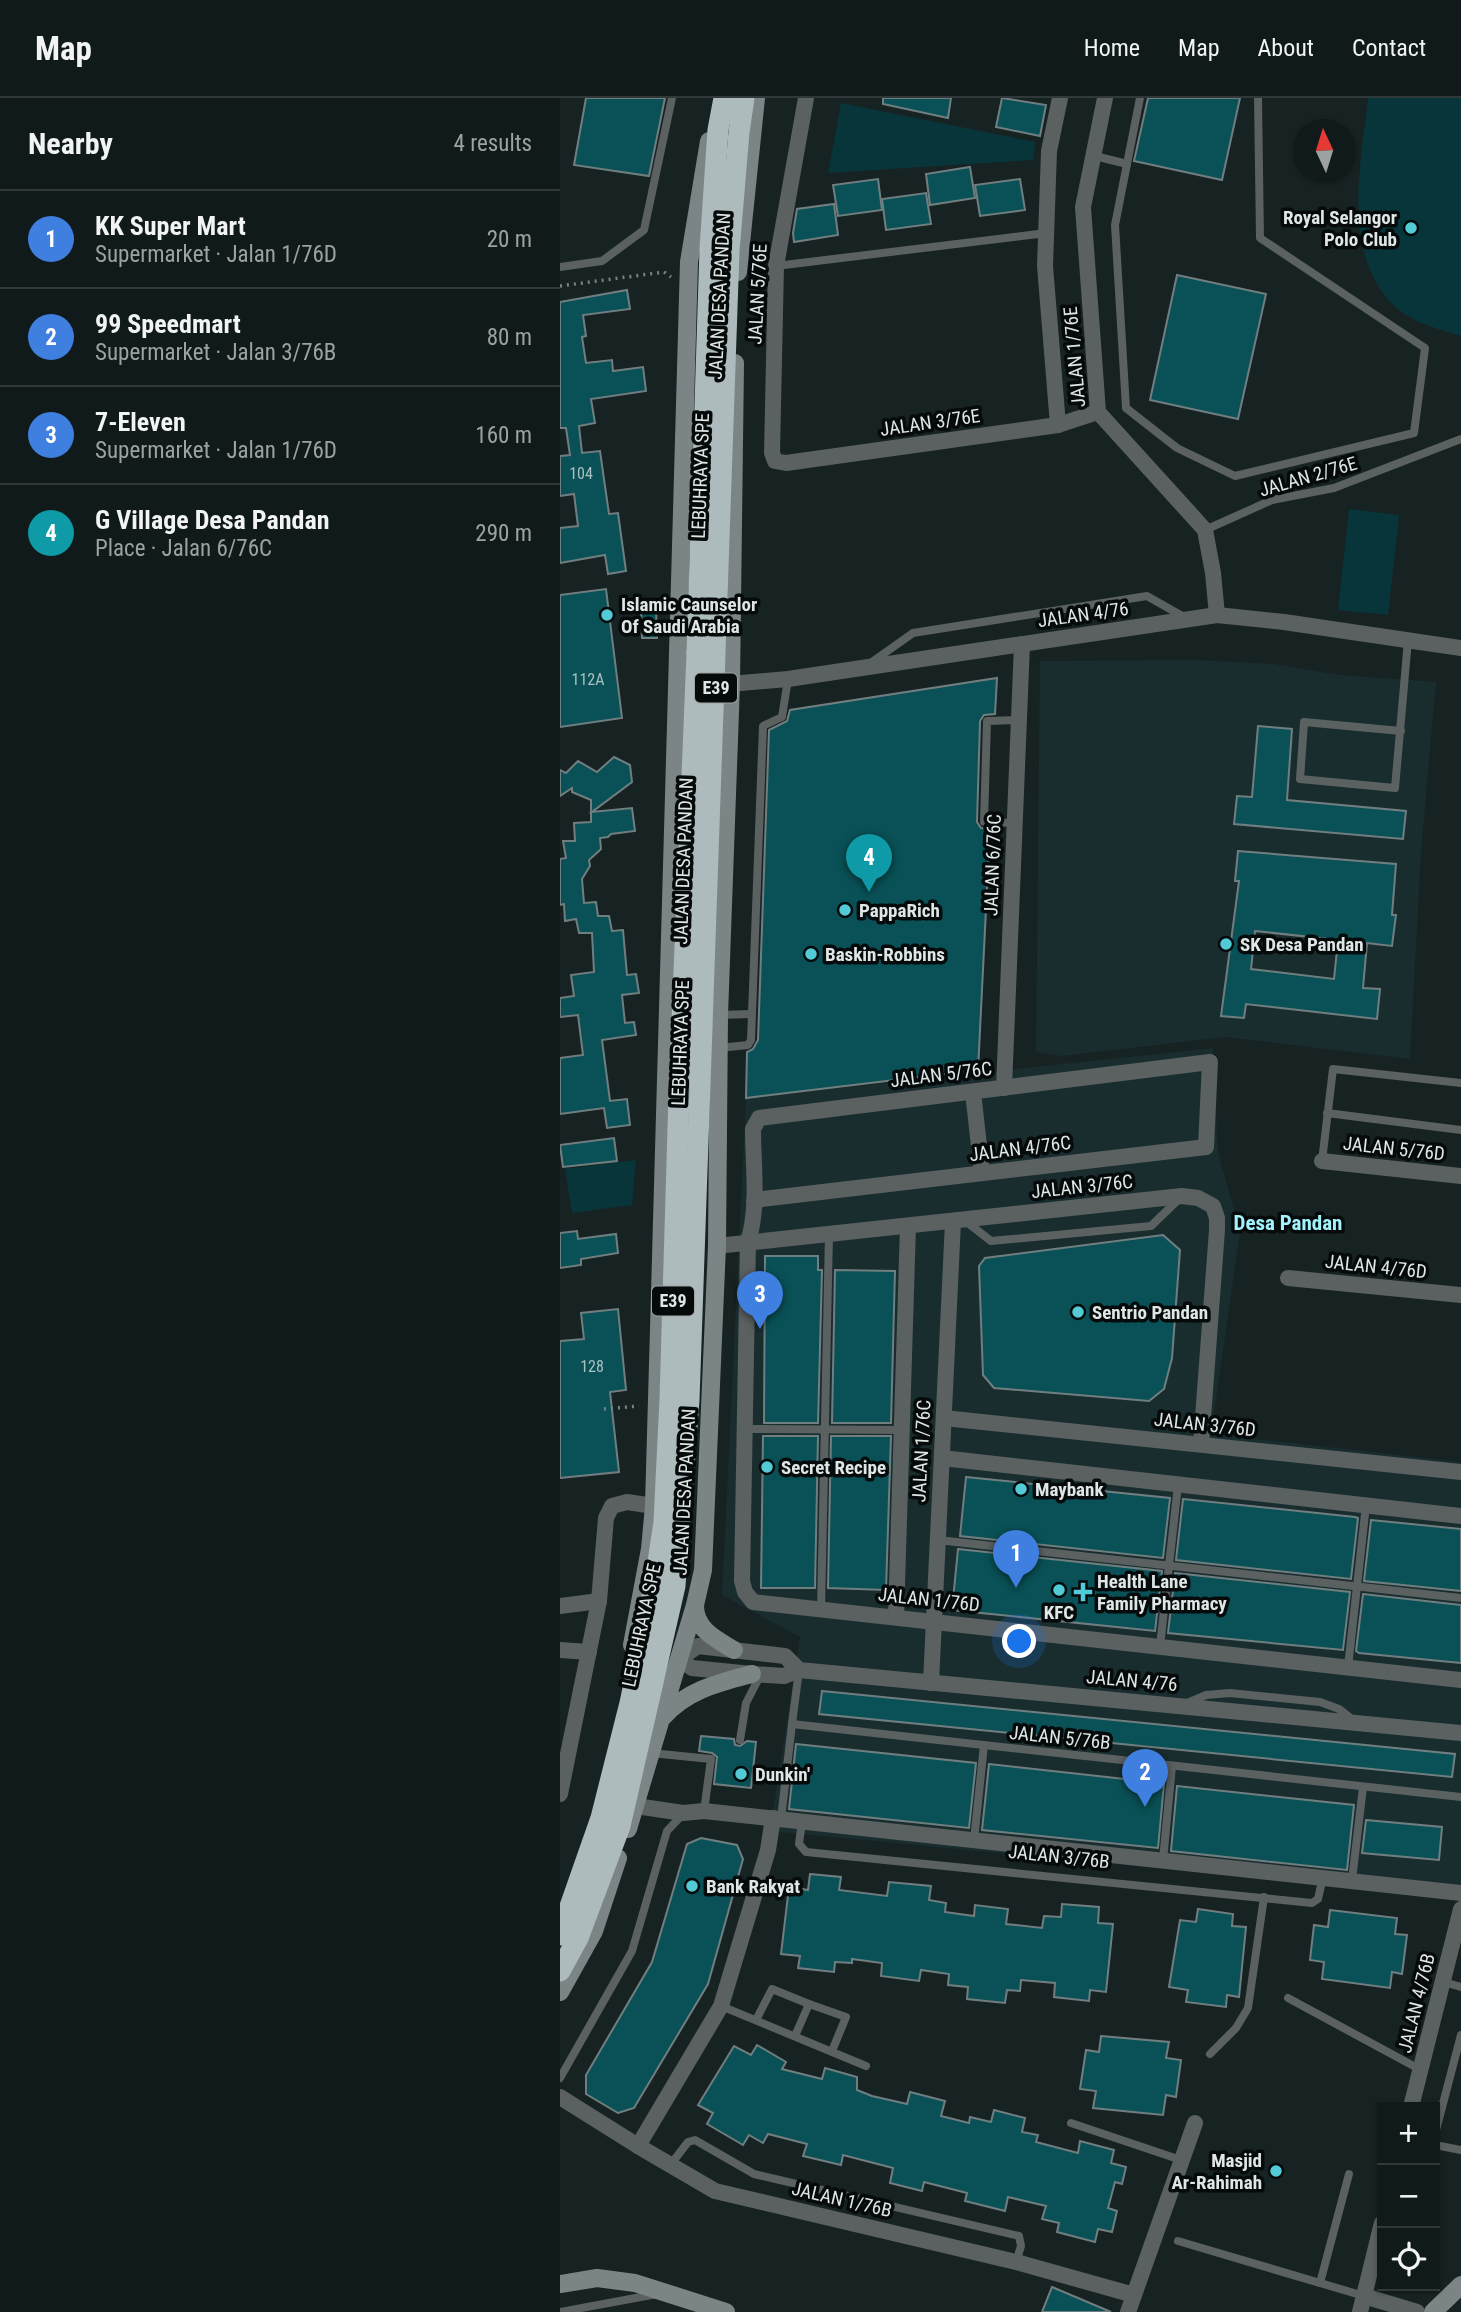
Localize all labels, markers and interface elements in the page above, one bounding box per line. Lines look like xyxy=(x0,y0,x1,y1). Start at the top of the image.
text: Map xyxy=(35,29,92,68)
text: Home xyxy=(1084,34,1140,62)
text: Map xyxy=(1178,34,1220,62)
text: About xyxy=(1258,34,1314,62)
text: Contact xyxy=(1352,34,1426,62)
north arrow xyxy=(1293,119,1356,182)
text: Nearby xyxy=(28,126,113,161)
text: 4 results xyxy=(454,130,532,157)
place label: Royal Selangor Polo Club xyxy=(1283,206,1397,251)
text: KK Super Mart xyxy=(95,211,246,241)
street label: JALAN DESA PANDAN xyxy=(704,212,735,380)
marker: Royal Selangor Polo Club xyxy=(1403,220,1419,236)
text: 1 xyxy=(45,226,57,253)
text: 20 m xyxy=(487,226,532,253)
text: Supermarket · Jalan 1/76D xyxy=(95,241,337,268)
street label: JALAN 5/76E xyxy=(743,243,772,345)
street label: JALAN 1/76E xyxy=(1059,306,1090,408)
text: 99 Speedmart xyxy=(95,309,241,339)
text: 2 xyxy=(45,324,57,351)
text: 80 m xyxy=(487,324,532,351)
text: Supermarket · Jalan 3/76B xyxy=(95,339,336,366)
street label: JALAN 3/76E xyxy=(879,404,982,441)
text: 7-Eleven xyxy=(95,407,186,437)
street label: LEBUHRAYA SPE xyxy=(687,413,714,539)
text: 3 xyxy=(45,422,57,449)
text: 160 m xyxy=(475,422,532,449)
text: Supermarket · Jalan 1/76D xyxy=(95,437,337,464)
street label: JALAN 2/76E xyxy=(1256,452,1360,501)
house number: 104 xyxy=(569,464,593,483)
text: G Village Desa Pandan xyxy=(95,505,329,535)
text: 4 xyxy=(45,520,57,547)
text: 290 m xyxy=(475,520,532,547)
text: Place · Jalan 6/76C xyxy=(95,535,272,562)
place label: Islamic Caunselor Of Saudi Arabia xyxy=(621,593,757,638)
street label: JALAN 4/76 xyxy=(1036,597,1130,632)
marker: Islamic Caunselor Of Saudi Arabia xyxy=(599,607,615,623)
house number: 112A xyxy=(572,670,604,689)
road number: E39 xyxy=(695,674,737,702)
street label: JALAN DESA PANDAN xyxy=(669,777,698,945)
street label: JALAN 6/76C xyxy=(979,814,1006,916)
pin: 4 xyxy=(846,834,892,892)
place label: PappaRich xyxy=(859,899,940,922)
marker: PappaRich xyxy=(837,902,853,918)
place label: SK Desa Pandan xyxy=(1240,933,1364,956)
marker: SK Desa Pandan xyxy=(1218,936,1234,952)
place label: Baskin-Robbins xyxy=(825,943,945,966)
marker: Baskin-Robbins xyxy=(803,946,819,962)
street label: LEBUHRAYA SPE xyxy=(667,980,694,1106)
street label: JALAN 5/76C xyxy=(889,1057,993,1092)
street label: JALAN 4/76C xyxy=(968,1131,1072,1166)
street label: JALAN 5/76D xyxy=(1342,1132,1446,1165)
street label: JALAN 3/76C xyxy=(1030,1170,1134,1203)
district label: Desa Pandan xyxy=(1234,1211,1342,1235)
street label: JALAN 4/76D xyxy=(1324,1250,1428,1283)
pin: 3 xyxy=(737,1271,783,1329)
road number: E39 xyxy=(652,1286,694,1316)
place label: Sentrio Pandan xyxy=(1092,1301,1208,1324)
marker: Sentrio Pandan xyxy=(1070,1304,1086,1320)
house number: 128 xyxy=(580,1357,604,1376)
street label: JALAN 1/76C xyxy=(907,1399,936,1503)
street label: JALAN DESA PANDAN xyxy=(669,1408,700,1576)
street label: JALAN 3/76D xyxy=(1153,1408,1257,1441)
place label: Secret Recipe xyxy=(781,1456,886,1479)
marker: Secret Recipe xyxy=(759,1459,775,1475)
place label: Maybank xyxy=(1035,1478,1104,1501)
marker: Maybank xyxy=(1013,1481,1029,1497)
pin: 1 xyxy=(993,1530,1039,1588)
street label: LEBUHRAYA SPE xyxy=(617,1561,666,1689)
place label: Health Lane Family Pharmacy xyxy=(1097,1570,1227,1615)
marker: KFC xyxy=(1051,1582,1067,1598)
street label: JALAN 1/76D xyxy=(877,1583,981,1616)
marker: Health Lane Family Pharmacy xyxy=(1075,1584,1091,1600)
place label: KFC xyxy=(1044,1601,1074,1624)
your location xyxy=(1002,1624,1036,1658)
street label: JALAN 4/76 xyxy=(1085,1665,1179,1696)
street label: JALAN 5/76B xyxy=(1008,1721,1112,1754)
pin: 2 xyxy=(1122,1749,1168,1807)
place label: Dunkin' xyxy=(755,1763,810,1786)
marker: Dunkin' xyxy=(733,1766,749,1782)
street label: JALAN 3/76B xyxy=(1007,1840,1111,1873)
place label: Bank Rakyat xyxy=(706,1875,800,1898)
marker: Bank Rakyat xyxy=(684,1878,700,1894)
street label: JALAN 4/76B xyxy=(1393,1951,1440,2055)
map controls xyxy=(1377,2102,1440,2291)
button: + xyxy=(1377,2102,1440,2165)
place label: Masjid Ar-Rahimah xyxy=(1172,2149,1262,2194)
marker: Masjid Ar-Rahimah xyxy=(1268,2163,1284,2179)
button: − xyxy=(1377,2165,1440,2228)
street label: JALAN 1/76B xyxy=(790,2177,894,2222)
button: locate xyxy=(1377,2228,1440,2291)

